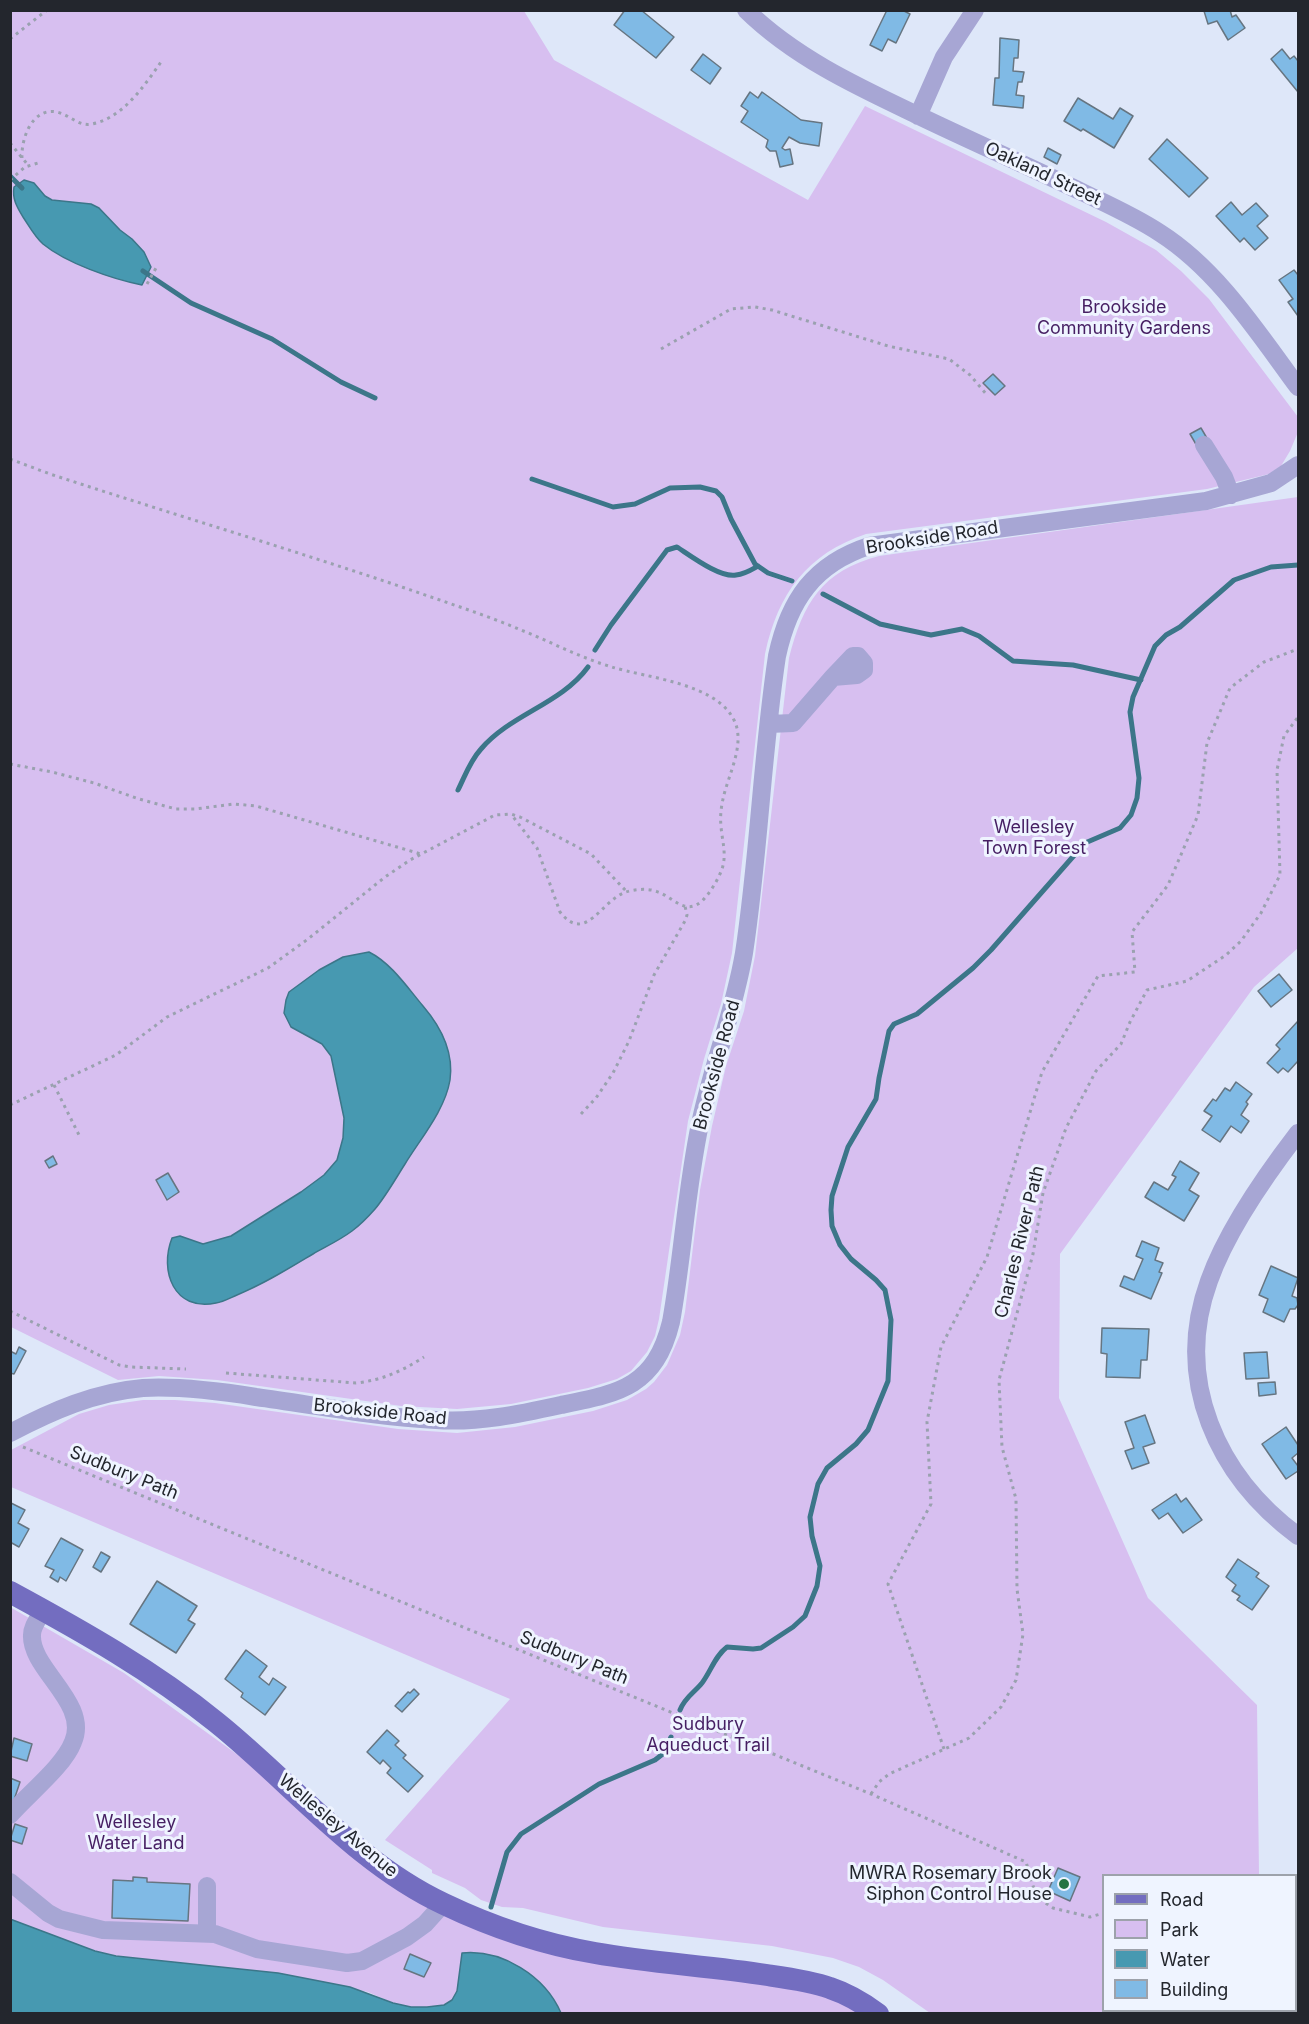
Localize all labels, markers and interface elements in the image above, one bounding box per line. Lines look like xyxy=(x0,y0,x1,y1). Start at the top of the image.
street label: Oakland Street xyxy=(981,138,1105,210)
park label: Brookside Community Gardens xyxy=(1037,297,1211,340)
street label: Brookside Road xyxy=(864,517,1000,559)
park label: Wellesley Town Forest xyxy=(982,817,1086,860)
street label: Brookside Road xyxy=(689,998,745,1132)
street label: Charles River Path xyxy=(991,1163,1049,1321)
street label: Brookside Road xyxy=(312,1394,448,1430)
street label: Sudbury Path xyxy=(67,1441,181,1505)
street label: Sudbury Path xyxy=(517,1626,631,1690)
park label: Sudbury Aqueduct Trail xyxy=(646,1714,770,1756)
street label: Wellesley Avenue xyxy=(274,1770,402,1882)
park label: Wellesley Water Land xyxy=(88,1812,184,1854)
place label: MWRA Rosemary Brook Siphon Control House xyxy=(849,1863,1052,1906)
legend xyxy=(1102,1874,1297,2012)
marker: MWRA Rosemary Brook Siphon Control House xyxy=(1057,1877,1071,1891)
text: Road xyxy=(1160,1889,1203,1910)
text: Park xyxy=(1160,1919,1199,1940)
text: Water xyxy=(1160,1949,1210,1970)
text: Building xyxy=(1160,1979,1228,2000)

